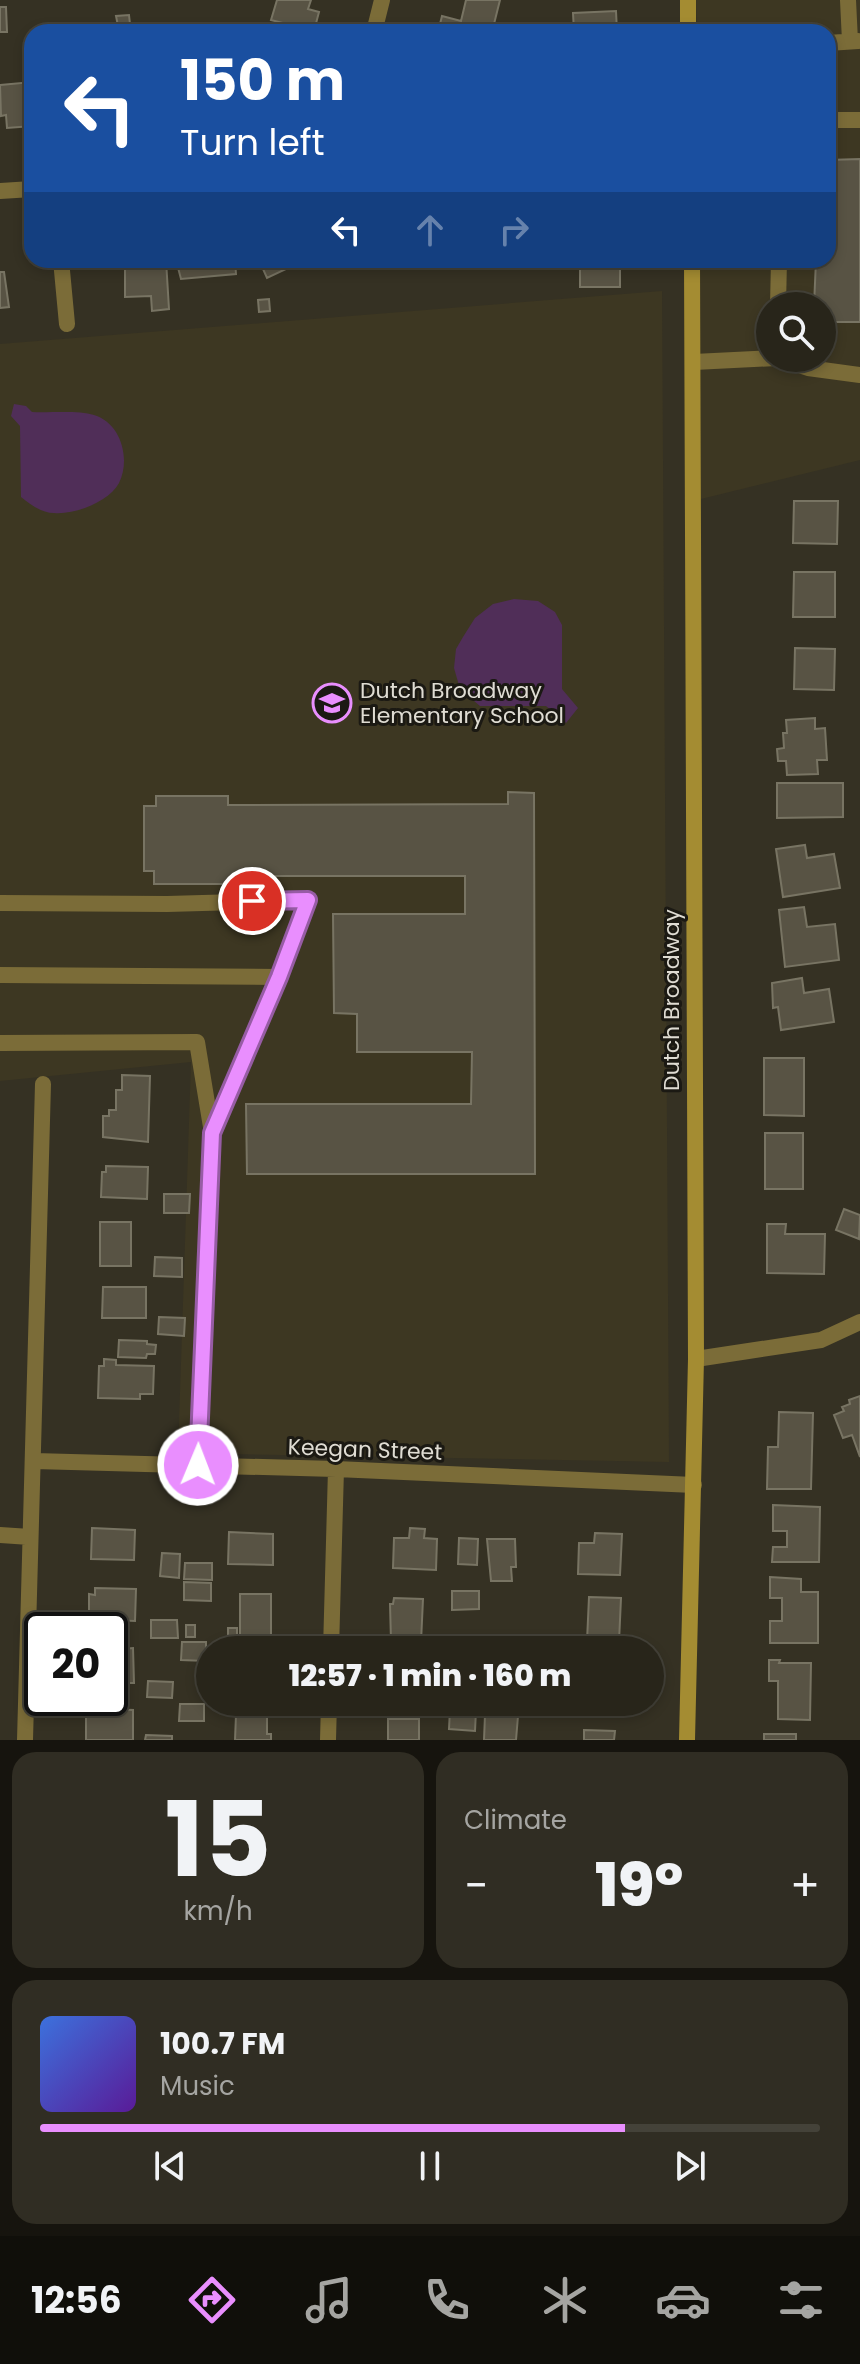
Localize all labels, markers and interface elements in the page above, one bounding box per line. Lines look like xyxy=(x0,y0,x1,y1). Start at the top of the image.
text: 150 m xyxy=(180,41,345,120)
icon: left xyxy=(48,56,152,160)
text: Turn left xyxy=(180,117,325,168)
icon: left xyxy=(324,208,368,252)
icon: ahead xyxy=(408,208,452,252)
icon: right xyxy=(492,208,536,252)
map controls xyxy=(756,292,836,372)
button: search xyxy=(756,292,836,372)
place label: Dutch Broadway Elementary School xyxy=(360,675,564,731)
school or university icon: Dutch Broadway Elementary School xyxy=(311,682,353,724)
pin xyxy=(218,867,286,935)
icon: arrive xyxy=(230,879,274,923)
street label: Dutch Broadway xyxy=(656,909,687,1091)
position arrow xyxy=(156,1423,240,1507)
street label: Keegan Street xyxy=(287,1431,443,1468)
speed limit sign: 20 xyxy=(24,1612,128,1716)
text: 12:57 · 1 min · 160 m xyxy=(289,1654,571,1697)
text: 15 xyxy=(165,1767,271,1912)
text: Climate xyxy=(464,1802,567,1838)
text: 19° xyxy=(595,1843,683,1927)
text: − xyxy=(464,1855,488,1916)
text: + xyxy=(790,1855,820,1916)
text: km/h xyxy=(183,1893,253,1929)
text: 100.7 FM xyxy=(160,2022,285,2065)
text: Music xyxy=(160,2068,235,2104)
icon: previous xyxy=(148,2144,192,2188)
icon: pause xyxy=(408,2144,452,2188)
icon: next xyxy=(668,2144,712,2188)
icon: directions xyxy=(184,2272,240,2328)
icon: music xyxy=(301,2272,357,2328)
icon: phone xyxy=(419,2272,475,2328)
icon: climate xyxy=(537,2272,593,2328)
icon: car xyxy=(655,2272,711,2328)
icon: filters xyxy=(773,2272,829,2328)
text: 12:56 xyxy=(31,2275,122,2326)

